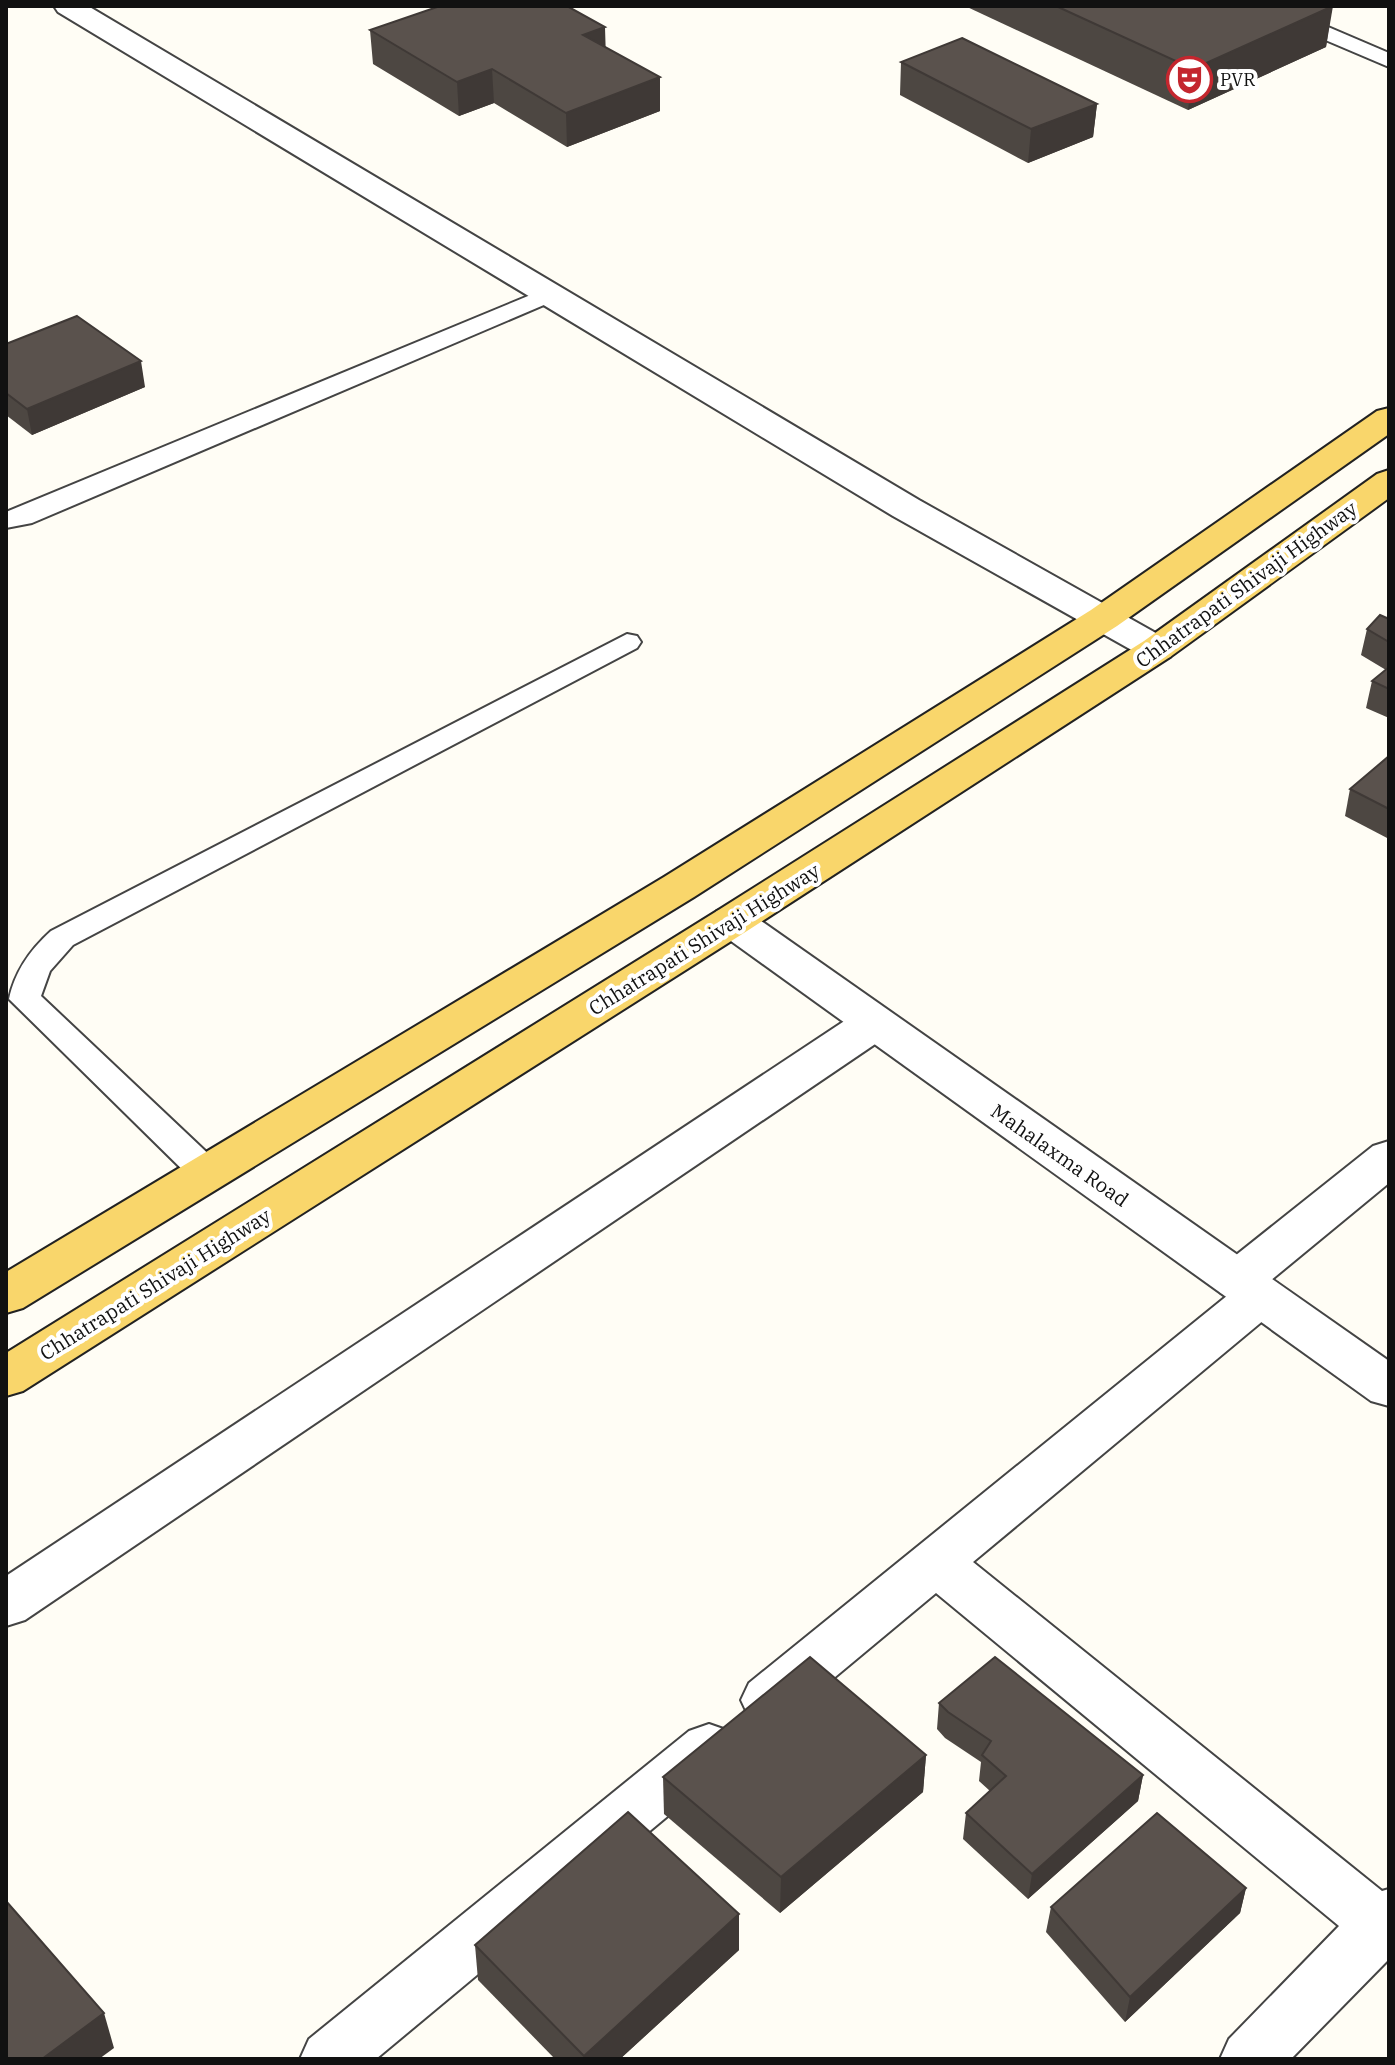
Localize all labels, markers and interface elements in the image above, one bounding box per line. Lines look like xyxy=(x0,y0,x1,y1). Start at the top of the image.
theatre icon: PVR xyxy=(1165,55,1213,103)
place label: PVR xyxy=(1220,68,1255,91)
street label: Chhatrapati Shivaji Highway xyxy=(1130,494,1362,674)
street label: Chhatrapati Shivaji Highway xyxy=(583,856,825,1021)
street label: Mahalaxma Road xyxy=(986,1097,1134,1213)
street label: Chhatrapati Shivaji Highway xyxy=(34,1201,276,1366)

